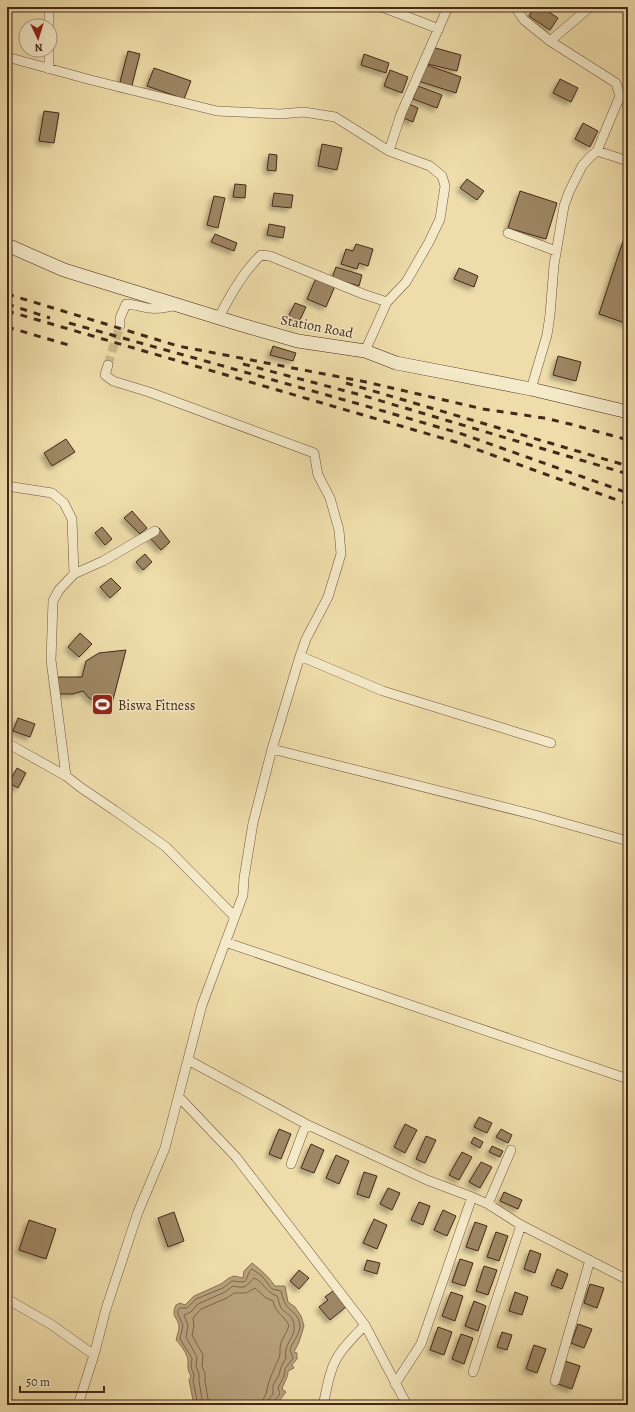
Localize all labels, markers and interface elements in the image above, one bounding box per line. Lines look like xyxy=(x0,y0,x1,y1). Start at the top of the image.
north arrow xyxy=(18,18,58,58)
text: N xyxy=(34,40,43,55)
street label: Station Road xyxy=(279,310,355,343)
sports icon: Biswa Fitness xyxy=(90,692,116,718)
place label: Biswa Fitness xyxy=(118,696,195,715)
scale bar xyxy=(20,1368,104,1394)
text: 50 m xyxy=(26,1374,50,1390)

